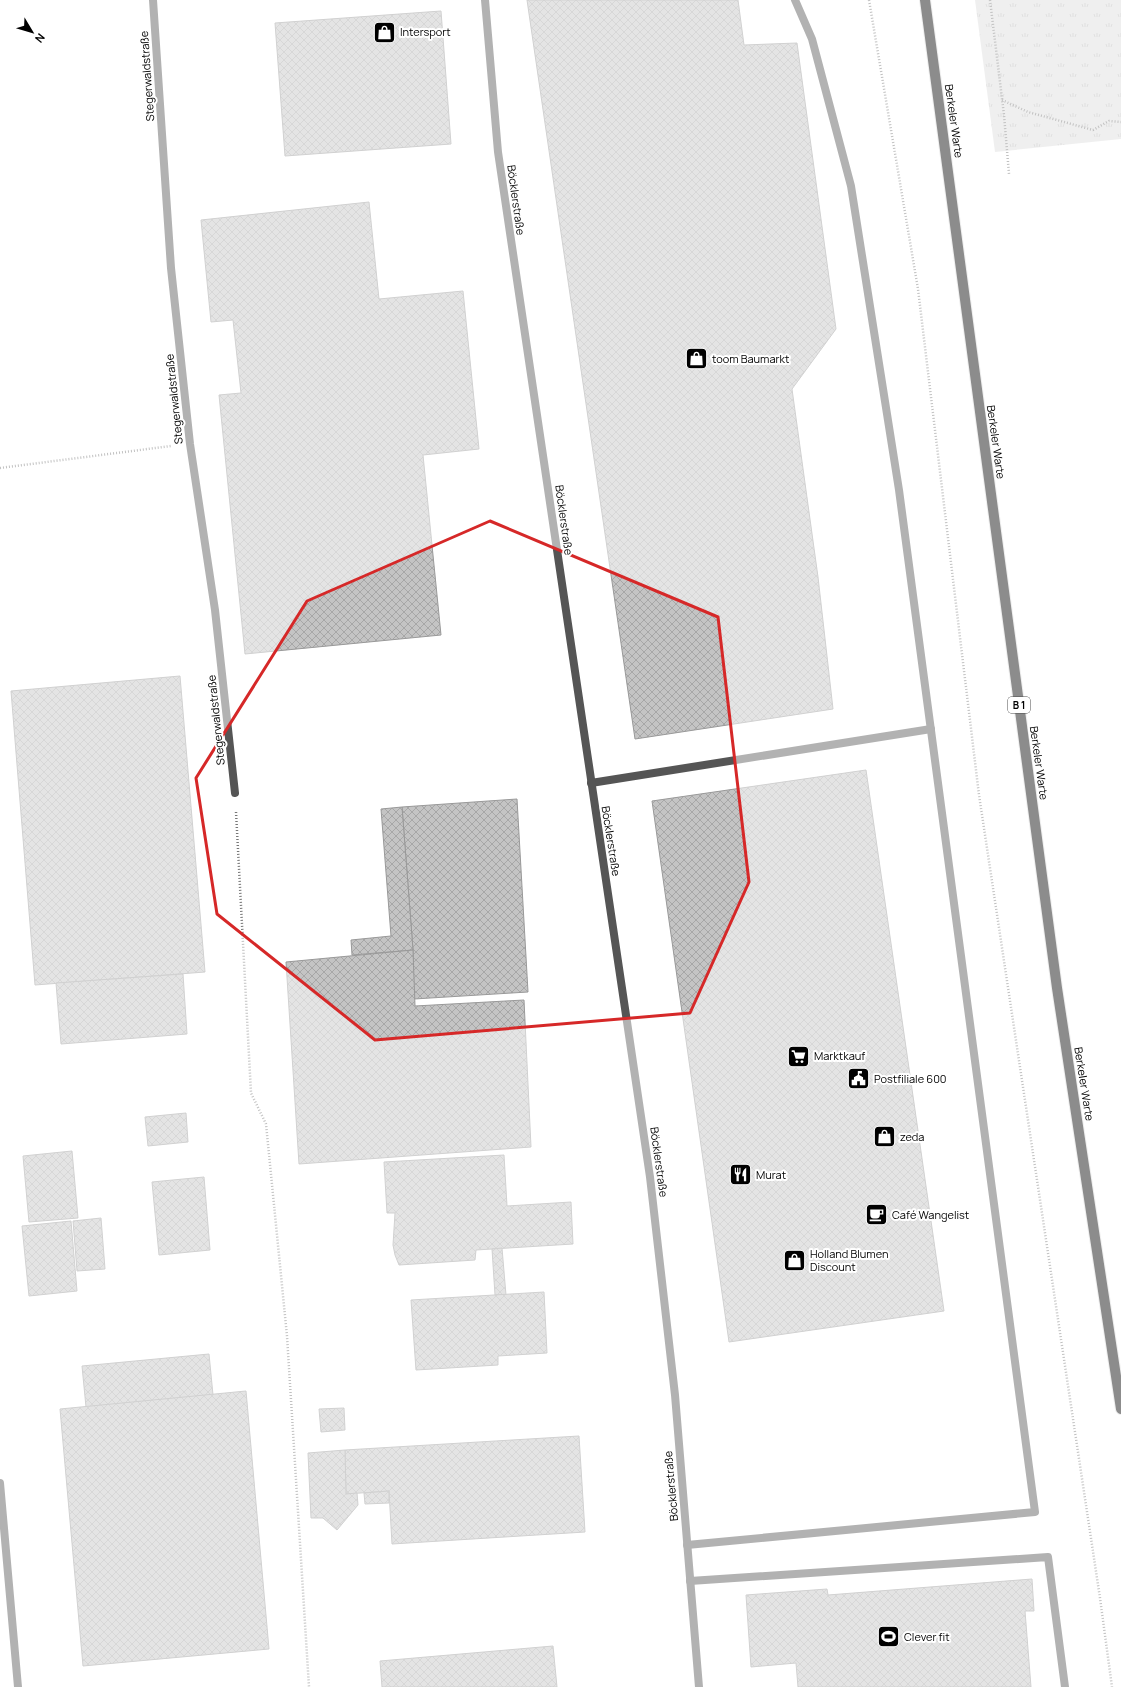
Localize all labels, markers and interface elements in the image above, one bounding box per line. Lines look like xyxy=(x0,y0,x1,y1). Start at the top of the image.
north arrow xyxy=(12,12,52,52)
shop icon: Intersport xyxy=(371,19,397,45)
place label: Intersport xyxy=(400,24,451,39)
street label: Stegerwaldstraße xyxy=(136,30,157,122)
text: N xyxy=(32,31,49,46)
street label: Berkeler Warte xyxy=(942,83,967,159)
street label: Böcklerstraße xyxy=(504,164,529,236)
shop icon: toom Baumarkt xyxy=(684,346,710,372)
place label: toom Baumarkt xyxy=(712,351,789,366)
street label: Stegerwaldstraße xyxy=(161,353,186,445)
street label: Berkeler Warte xyxy=(984,404,1009,480)
street label: Böcklerstraße xyxy=(552,484,577,556)
street label: Stegerwaldstraße xyxy=(203,674,228,766)
road number: B 1 xyxy=(1008,697,1030,713)
street label: Berkeler Warte xyxy=(1027,725,1052,801)
street label: Böcklerstraße xyxy=(599,805,625,878)
supermarket icon: Marktkauf xyxy=(785,1043,811,1069)
street label: Berkeler Warte xyxy=(1071,1046,1098,1122)
place label: Marktkauf xyxy=(814,1048,865,1063)
public building icon: Postfiliale 600 xyxy=(846,1066,872,1092)
place label: Postfiliale 600 xyxy=(874,1071,947,1086)
shop icon: zeda xyxy=(872,1124,898,1150)
street label: Böcklerstraße xyxy=(647,1126,672,1198)
place label: zeda xyxy=(900,1129,924,1144)
restaurant icon: Murat xyxy=(728,1162,754,1188)
place label: Murat xyxy=(756,1167,786,1182)
cafe icon: Café Wangelist xyxy=(864,1202,890,1228)
place label: Café Wangelist xyxy=(892,1207,969,1222)
place label: Holland Blumen Discount xyxy=(810,1246,888,1274)
shop icon: Holland Blumen Discount xyxy=(782,1247,808,1273)
street label: Böcklerstraße xyxy=(660,1450,681,1522)
sports icon: Clever fit xyxy=(875,1624,901,1650)
place label: Clever fit xyxy=(904,1629,950,1644)

